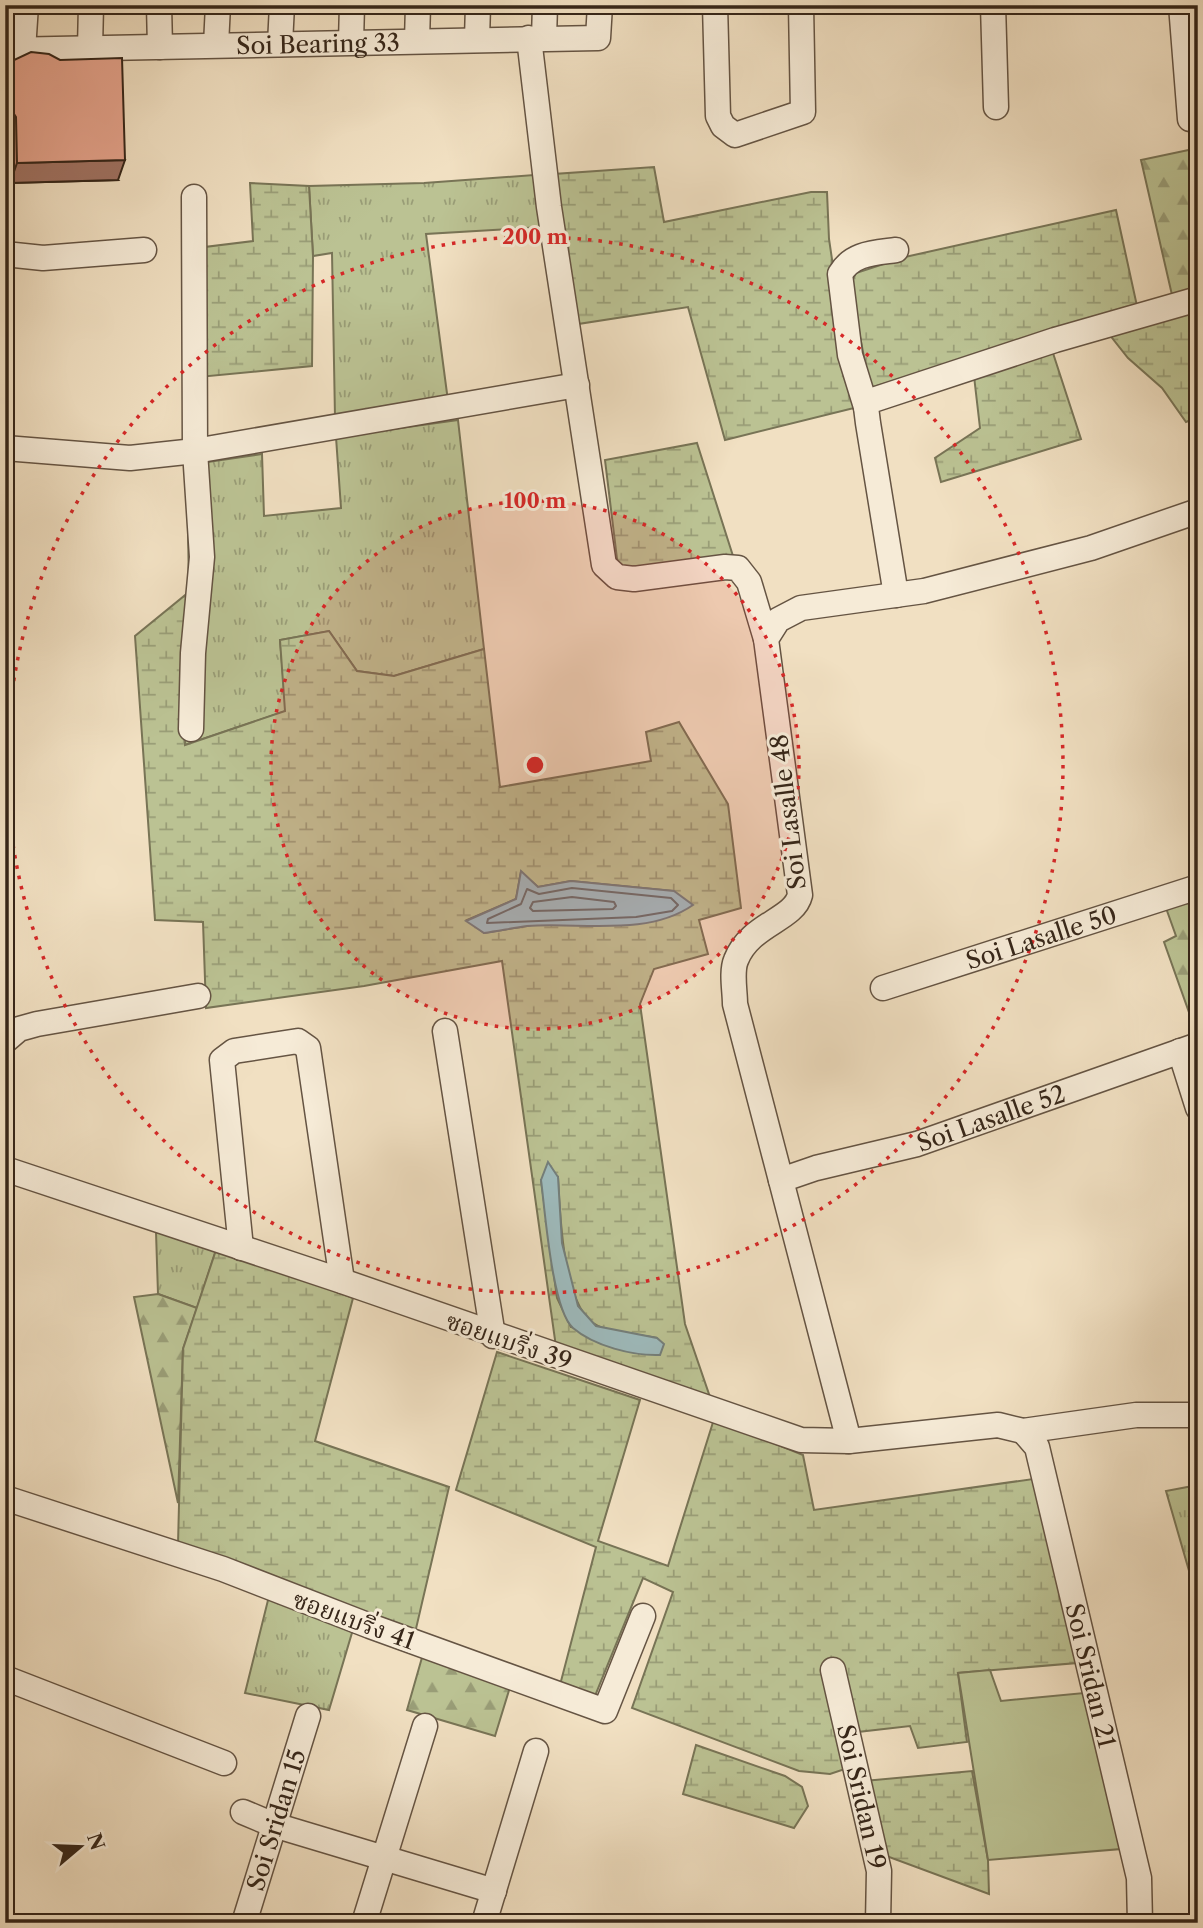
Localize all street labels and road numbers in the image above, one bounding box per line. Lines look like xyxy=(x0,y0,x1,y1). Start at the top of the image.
street label: Soi Bearing 33 xyxy=(236,28,400,60)
street label: Soi Lasalle 48 xyxy=(764,733,812,891)
street label: Soi Lasalle 50 xyxy=(962,900,1120,975)
street label: Soi Lasalle 52 xyxy=(913,1079,1069,1158)
street label: ซอยแบริ่ง 39 xyxy=(442,1304,577,1376)
street label: ซอยแบริ่ง 41 xyxy=(289,1582,420,1655)
street label: Soi Sridan 21 xyxy=(1060,1600,1122,1750)
street label: Soi Sridan 19 xyxy=(831,1722,893,1872)
street label: Soi Sridan 15 xyxy=(240,1746,311,1894)

